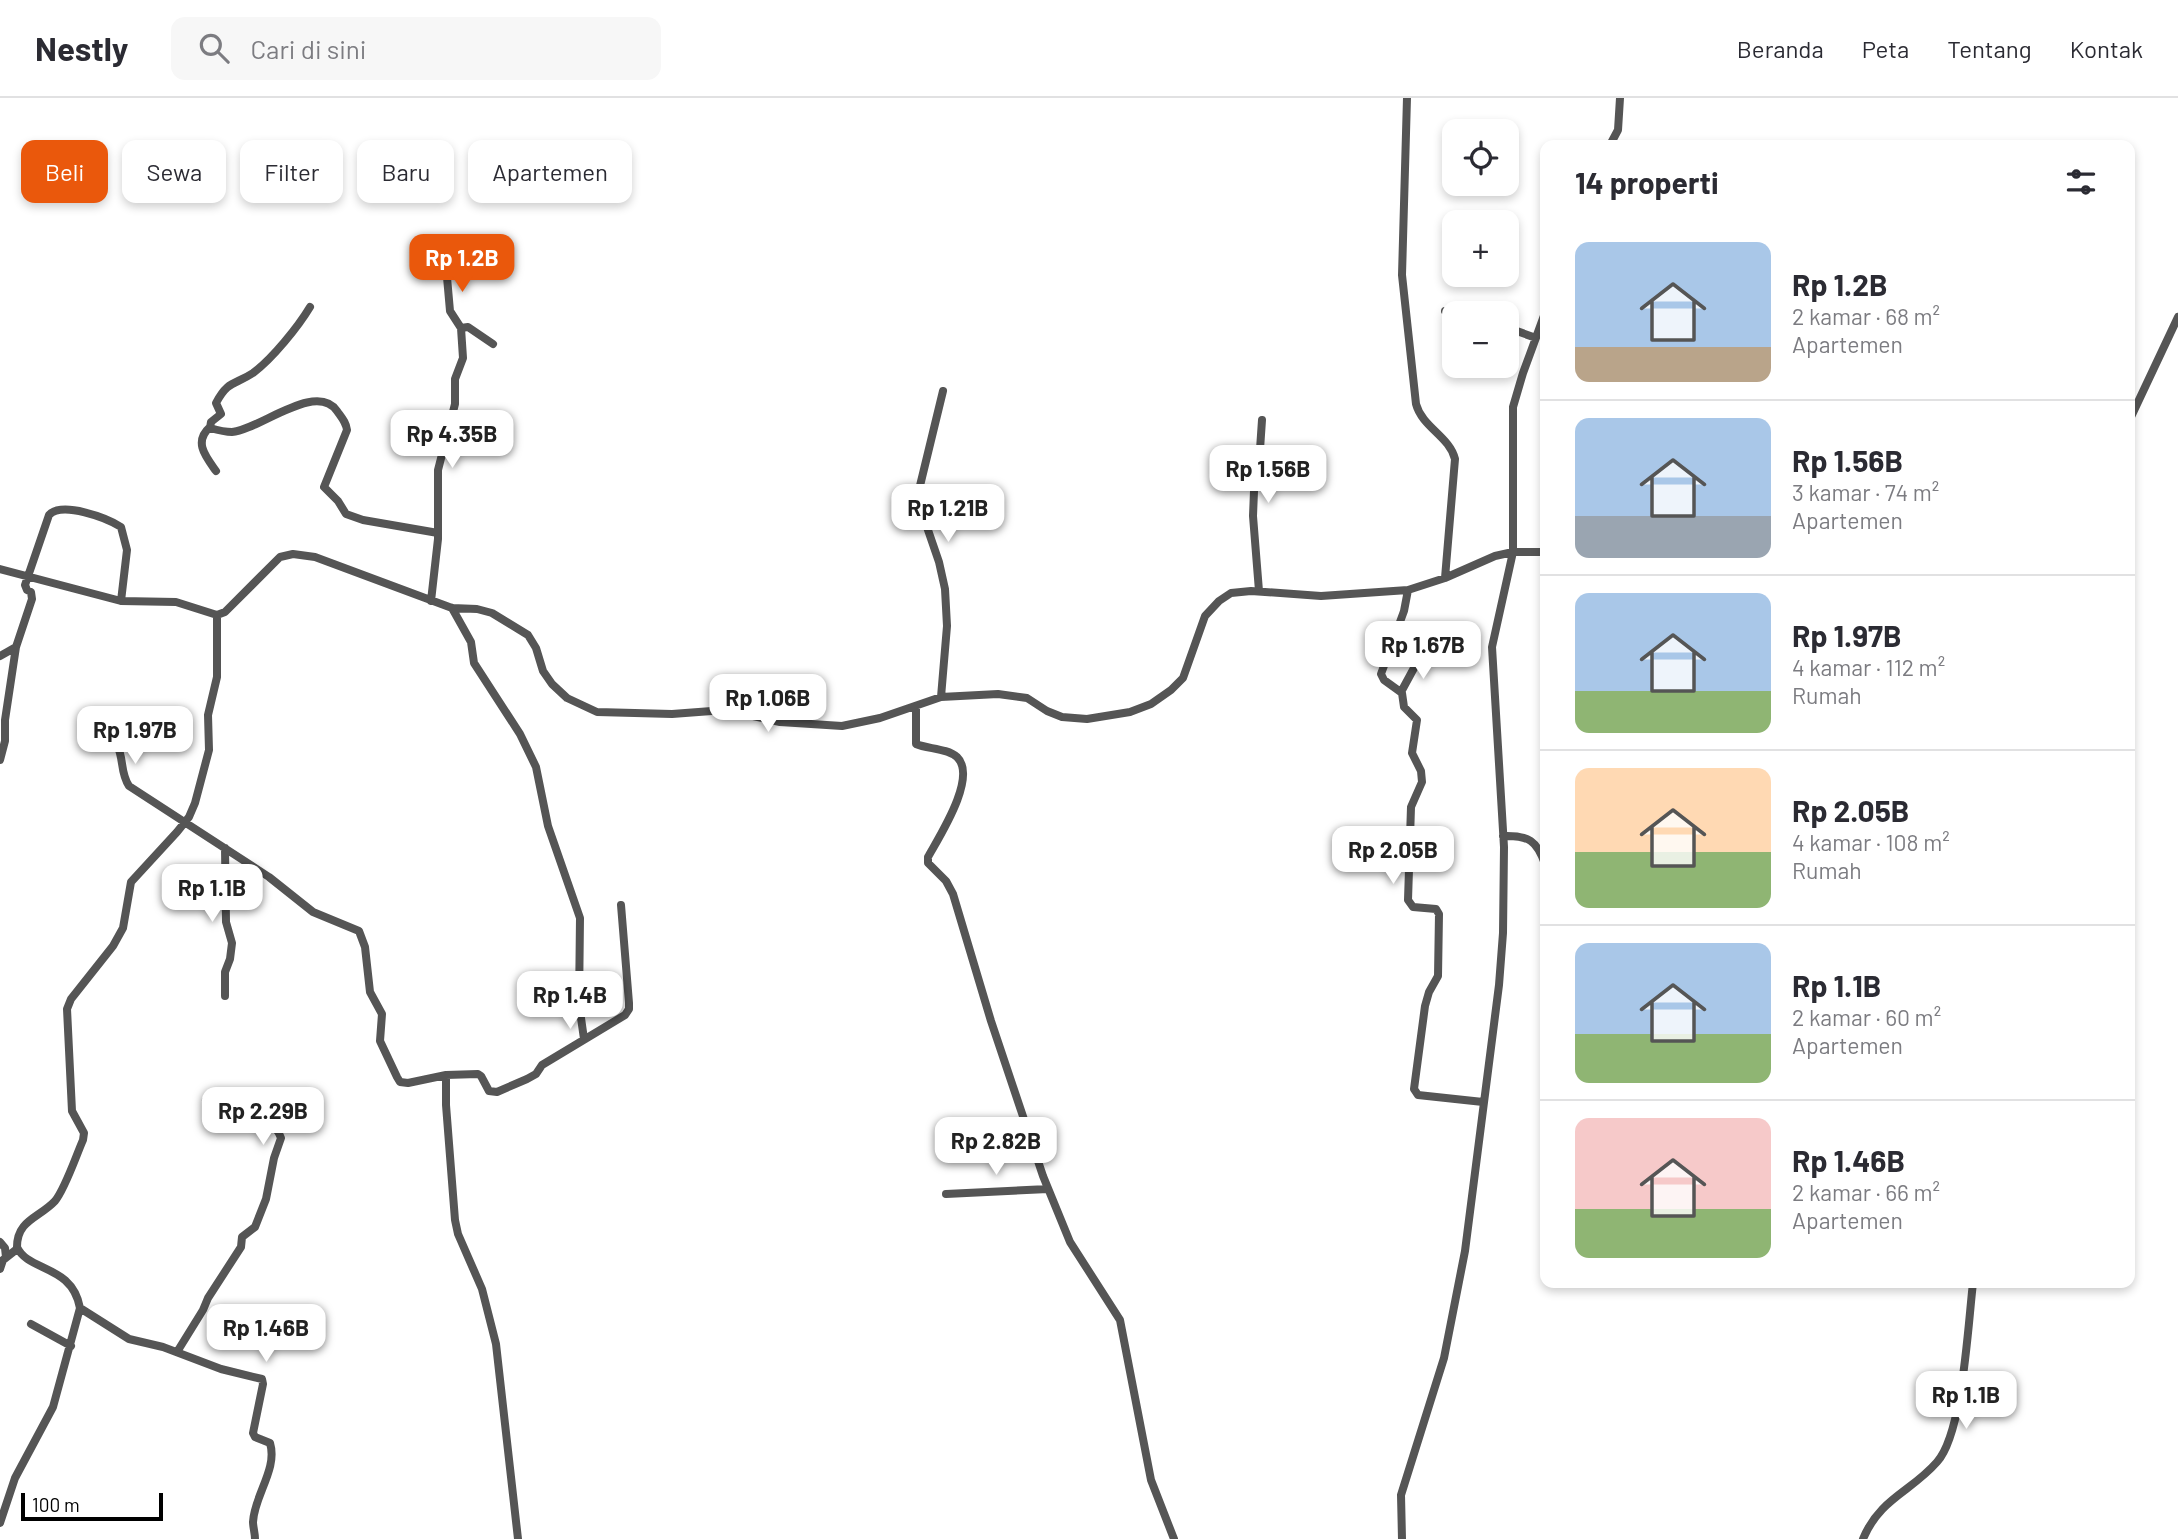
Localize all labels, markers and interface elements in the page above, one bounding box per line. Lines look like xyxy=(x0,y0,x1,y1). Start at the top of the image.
search box xyxy=(171,17,661,80)
text: Nestly xyxy=(35,28,129,68)
icon: search xyxy=(195,29,233,67)
text: Cari di sini xyxy=(251,33,367,64)
text: Beranda xyxy=(1737,34,1824,63)
text: Peta xyxy=(1862,34,1909,63)
text: Tentang xyxy=(1947,34,2032,63)
text: Kontak xyxy=(2070,34,2143,63)
map controls xyxy=(1442,119,1519,378)
button: locate xyxy=(1442,119,1519,196)
chip: Beli xyxy=(21,140,108,203)
chip: Sewa xyxy=(122,140,226,203)
chip: Filter xyxy=(240,140,343,203)
chip: Baru xyxy=(357,140,454,203)
chip: Apartemen xyxy=(468,140,632,203)
icon: filters xyxy=(2062,163,2100,201)
text: 14 properti xyxy=(1575,164,1719,200)
button: + xyxy=(1442,210,1519,287)
pin: Rp 1.2B xyxy=(397,234,527,294)
text: Rp 1.2B xyxy=(425,243,499,271)
text: Rp 1.2B xyxy=(1792,266,1888,302)
icon: home xyxy=(1631,270,1715,354)
button: − xyxy=(1442,301,1519,378)
text: 2 kamar · 68 m² xyxy=(1792,302,1940,330)
text: Apartemen xyxy=(1792,330,1903,358)
pin: Rp 4.35B xyxy=(380,410,524,470)
text: Rp 4.35B xyxy=(407,419,498,447)
text: Rp 1.56B xyxy=(1792,442,1903,478)
pin: Rp 1.56B xyxy=(1196,446,1340,505)
icon: home xyxy=(1631,446,1715,530)
text: Rp 1.56B xyxy=(1225,454,1311,482)
text: 3 kamar · 74 m² xyxy=(1792,478,1939,506)
pin: Rp 1.21B xyxy=(876,484,1020,544)
text: Rp 1.21B xyxy=(907,493,989,521)
text: Apartemen xyxy=(1792,506,1903,534)
text: Rp 1.97B xyxy=(1792,617,1902,653)
icon: home xyxy=(1631,621,1715,705)
pin: Rp 1.67B xyxy=(1351,622,1495,681)
text: Rp 1.67B xyxy=(1381,630,1465,658)
text: 4 kamar · 112 m² xyxy=(1792,653,1945,681)
pin: Rp 1.06B xyxy=(696,674,840,734)
text: Rumah xyxy=(1792,681,1862,709)
text: Rp 1.06B xyxy=(725,683,811,711)
pin: Rp 1.97B xyxy=(63,706,207,766)
text: Rp 1.97B xyxy=(93,715,177,743)
text: Rp 2.05B xyxy=(1792,792,1909,828)
icon: home xyxy=(1631,796,1715,880)
pin: Rp 2.05B xyxy=(1321,826,1465,886)
text: 4 kamar · 108 m² xyxy=(1792,828,1950,856)
text: Rp 2.05B xyxy=(1348,835,1438,863)
text: Rumah xyxy=(1792,856,1862,884)
pin: Rp 1.1B xyxy=(147,864,277,924)
text: Rp 1.1B xyxy=(178,873,246,901)
text: Rp 1.1B xyxy=(1792,967,1881,1003)
icon: home xyxy=(1631,971,1715,1055)
pin: Rp 1.4B xyxy=(505,972,635,1031)
text: Rp 1.4B xyxy=(533,980,607,1008)
text: 2 kamar · 60 m² xyxy=(1792,1003,1941,1031)
text: Apartemen xyxy=(1792,1031,1903,1059)
pin: Rp 2.29B xyxy=(191,1088,335,1147)
text: Rp 2.29B xyxy=(218,1096,308,1124)
pin: Rp 2.82B xyxy=(924,1118,1068,1177)
text: Rp 2.82B xyxy=(951,1126,1041,1154)
text: Rp 1.46B xyxy=(1792,1142,1905,1178)
icon: home xyxy=(1631,1146,1715,1230)
text: 2 kamar · 66 m² xyxy=(1792,1178,1940,1206)
text: Apartemen xyxy=(1792,1206,1903,1234)
pin: Rp 1.46B xyxy=(194,1304,338,1364)
text: Rp 1.46B xyxy=(223,1313,309,1341)
pin: Rp 1.1B xyxy=(1901,1372,2031,1431)
text: Rp 1.1B xyxy=(1932,1380,2000,1408)
scale bar xyxy=(21,1490,163,1522)
text: 100 m xyxy=(32,1493,80,1516)

